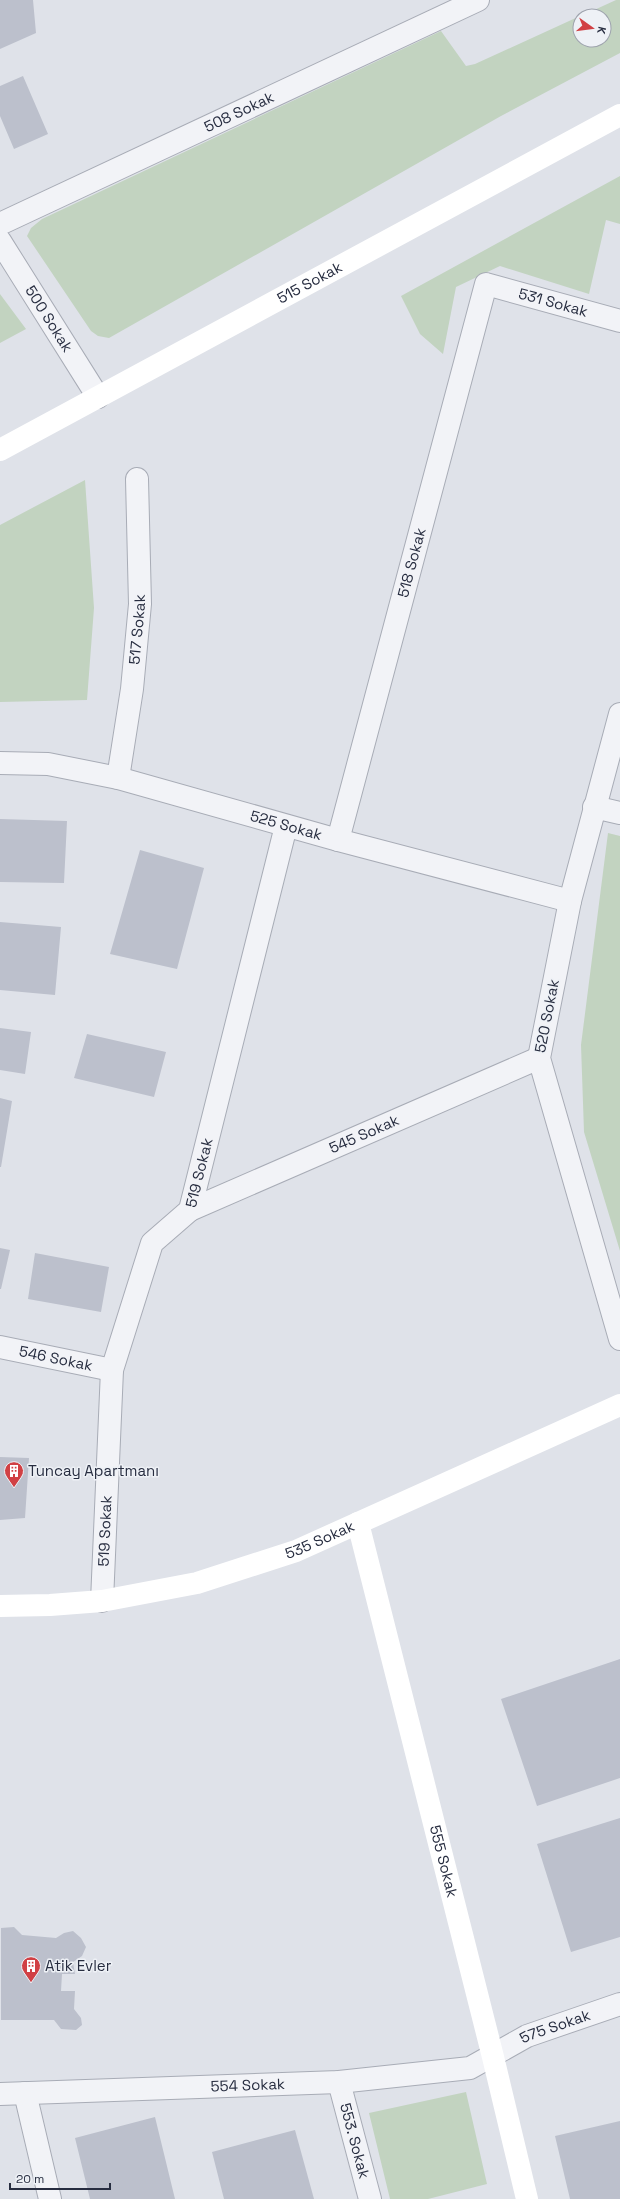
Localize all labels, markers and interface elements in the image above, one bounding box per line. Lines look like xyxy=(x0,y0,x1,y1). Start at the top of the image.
north arrow xyxy=(572,8,612,48)
text: K xyxy=(594,25,609,36)
street label: 508 Sokak xyxy=(201,87,277,136)
street label: 515 Sokak xyxy=(274,257,345,307)
street label: 500 Sokak xyxy=(21,282,77,356)
street label: 531 Sokak xyxy=(516,283,590,321)
street label: 518 Sokak xyxy=(393,526,430,599)
street label: 517 Sokak xyxy=(124,594,149,665)
street label: 525 Sokak xyxy=(248,806,324,844)
street label: 520 Sokak xyxy=(530,978,563,1054)
street label: 545 Sokak xyxy=(326,1110,402,1157)
street label: 519 Sokak xyxy=(181,1136,217,1210)
street label: 546 Sokak xyxy=(18,1341,94,1375)
building icon: Tuncay Apartmanı xyxy=(3,1460,25,1488)
place label: Tuncay Apartmanı xyxy=(28,1461,159,1480)
street label: 519 Sokak xyxy=(93,1495,116,1567)
street label: 535 Sokak xyxy=(283,1516,357,1563)
street label: 555 Sokak xyxy=(426,1823,462,1899)
building icon: Atik Evler xyxy=(20,1955,42,1983)
place label: Atik Evler xyxy=(45,1956,112,1975)
street label: 575 Sokak xyxy=(516,2005,593,2047)
street label: 554 Sokak xyxy=(210,2074,285,2096)
street label: 553. Sokak xyxy=(336,2101,374,2181)
scale bar xyxy=(10,2165,110,2191)
text: 20 m xyxy=(16,2171,44,2187)

